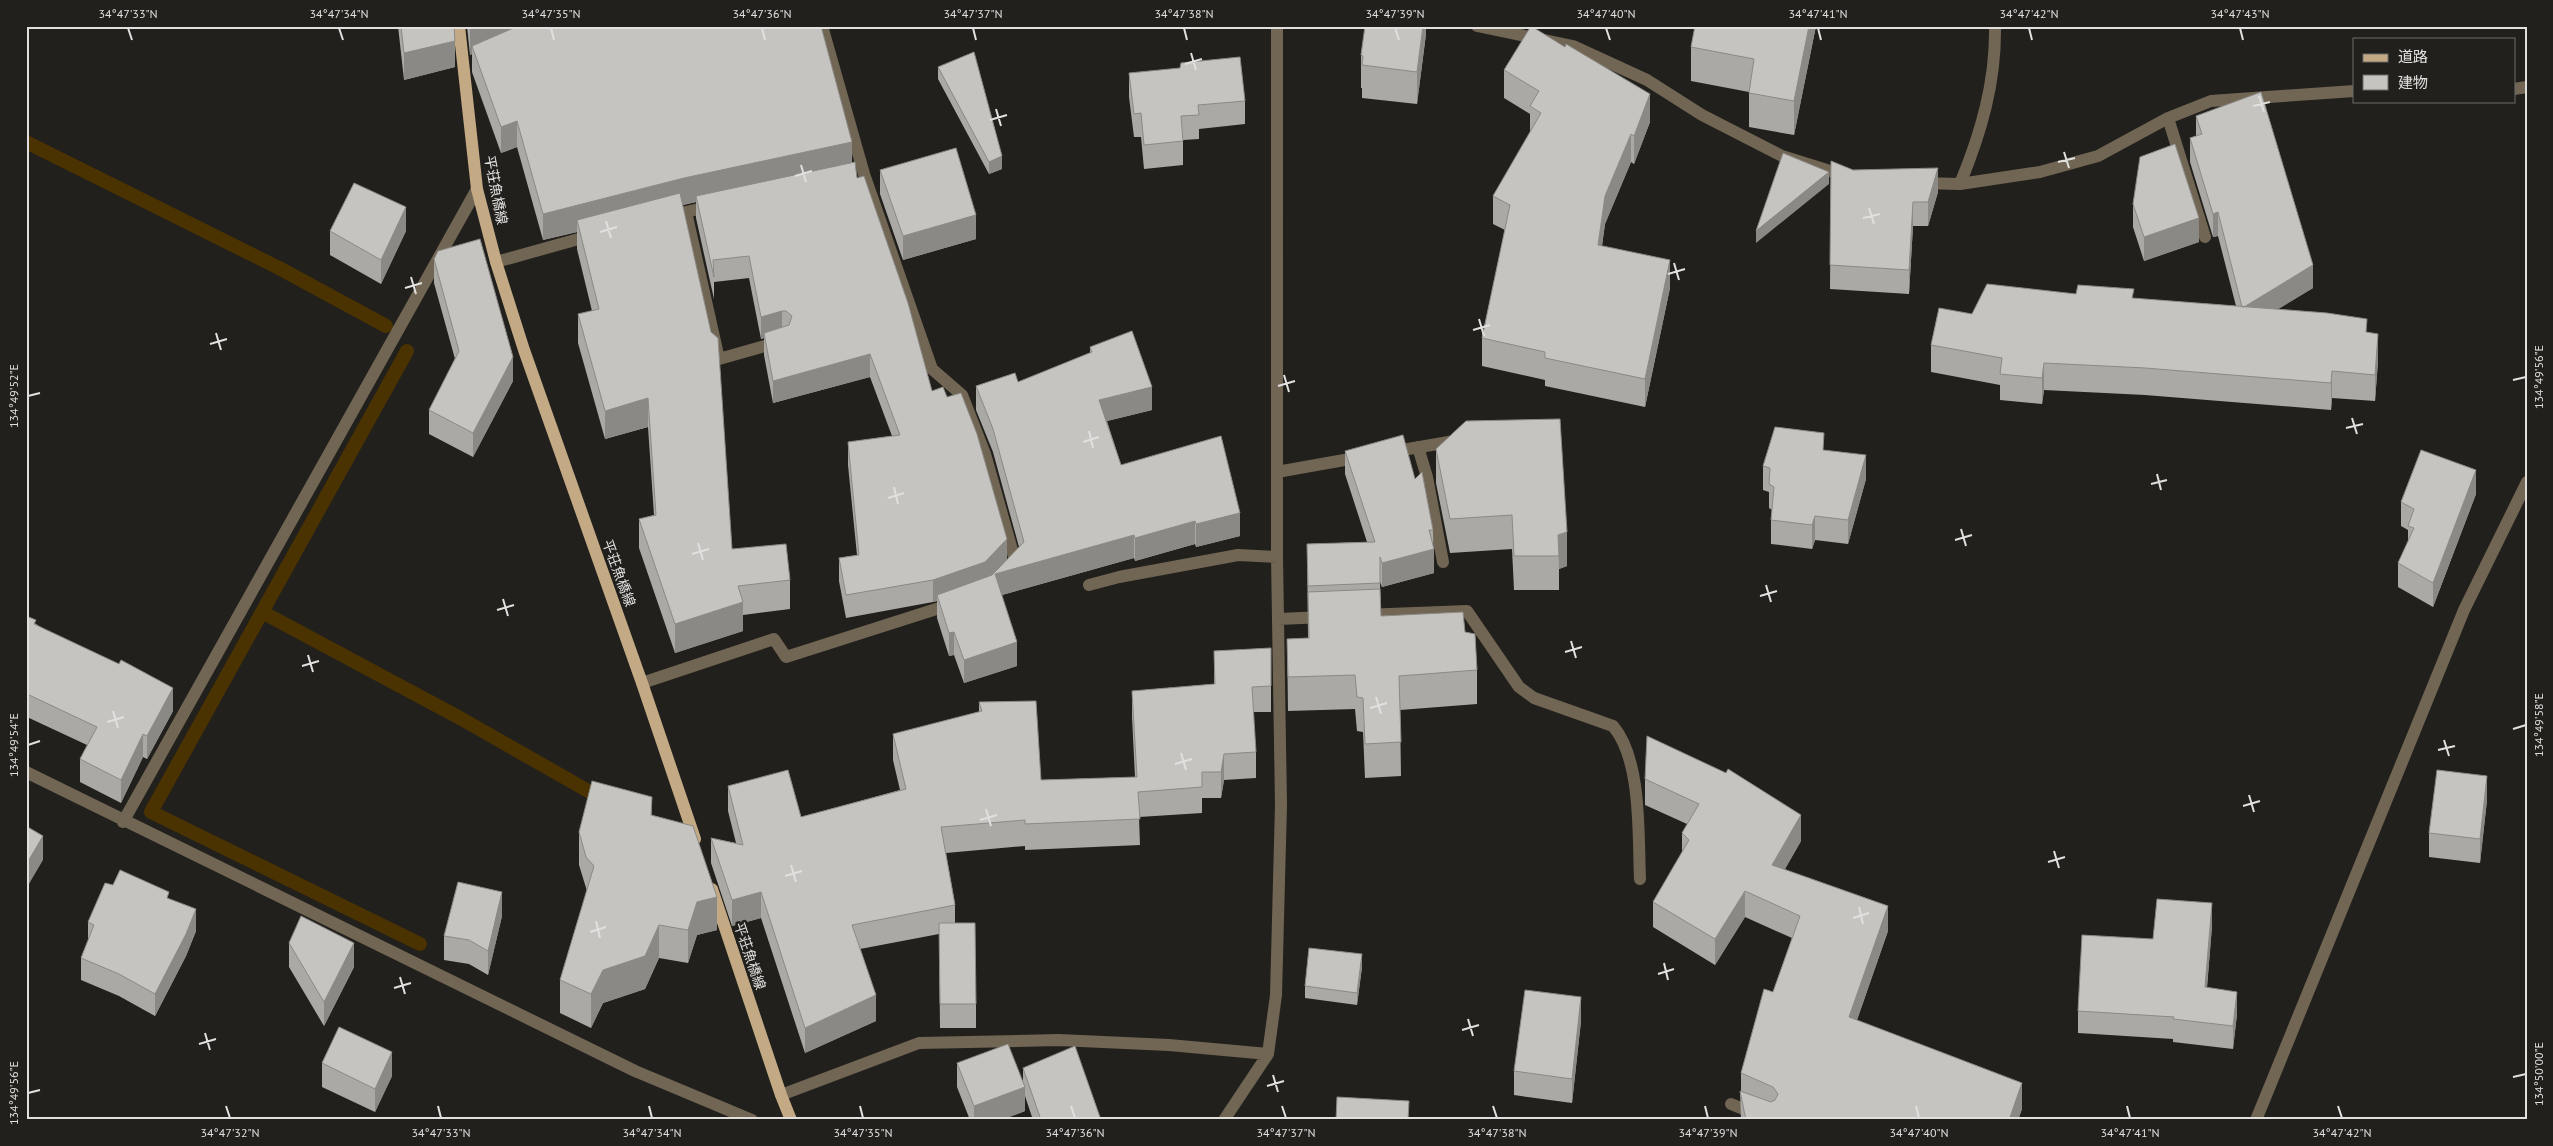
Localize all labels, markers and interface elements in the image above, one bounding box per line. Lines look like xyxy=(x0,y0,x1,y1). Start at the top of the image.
text: 34°47'33"N xyxy=(98,6,158,21)
text: 34°47'34"N xyxy=(309,6,369,21)
text: 34°47'35"N xyxy=(521,6,581,21)
text: 34°47'36"N xyxy=(732,6,792,21)
text: 34°47'37"N xyxy=(943,6,1003,21)
text: 34°47'38"N xyxy=(1154,6,1214,21)
text: 34°47'39"N xyxy=(1365,6,1425,21)
text: 34°47'40"N xyxy=(1576,6,1636,21)
text: 34°47'41"N xyxy=(1788,6,1848,21)
text: 34°47'42"N xyxy=(1999,6,2059,21)
text: 34°47'43"N xyxy=(2210,6,2270,21)
legend xyxy=(2353,38,2516,102)
text: 道路 xyxy=(2398,47,2428,66)
text: 建物 xyxy=(2398,73,2428,92)
street label: 平荘魚橋線 xyxy=(480,154,512,226)
text: 134°49'56"E xyxy=(2531,345,2546,409)
text: 134°49'52"E xyxy=(6,364,21,428)
street label: 平荘魚橋線 xyxy=(599,537,639,609)
text: 134°49'58"E xyxy=(2531,693,2546,757)
text: 134°49'54"E xyxy=(6,713,21,777)
street label: 平荘魚橋線 xyxy=(730,920,770,992)
text: 134°50'00"E xyxy=(2531,1042,2546,1106)
text: 134°49'56"E xyxy=(6,1061,21,1125)
text: 34°47'32"N xyxy=(200,1125,260,1140)
text: 34°47'33"N xyxy=(411,1125,471,1140)
text: 34°47'34"N xyxy=(622,1125,682,1140)
text: 34°47'35"N xyxy=(833,1125,893,1140)
text: 34°47'36"N xyxy=(1045,1125,1105,1140)
text: 34°47'37"N xyxy=(1256,1125,1316,1140)
text: 34°47'38"N xyxy=(1467,1125,1527,1140)
text: 34°47'39"N xyxy=(1678,1125,1738,1140)
text: 34°47'40"N xyxy=(1889,1125,1949,1140)
text: 34°47'41"N xyxy=(2100,1125,2160,1140)
text: 34°47'42"N xyxy=(2312,1125,2372,1140)

